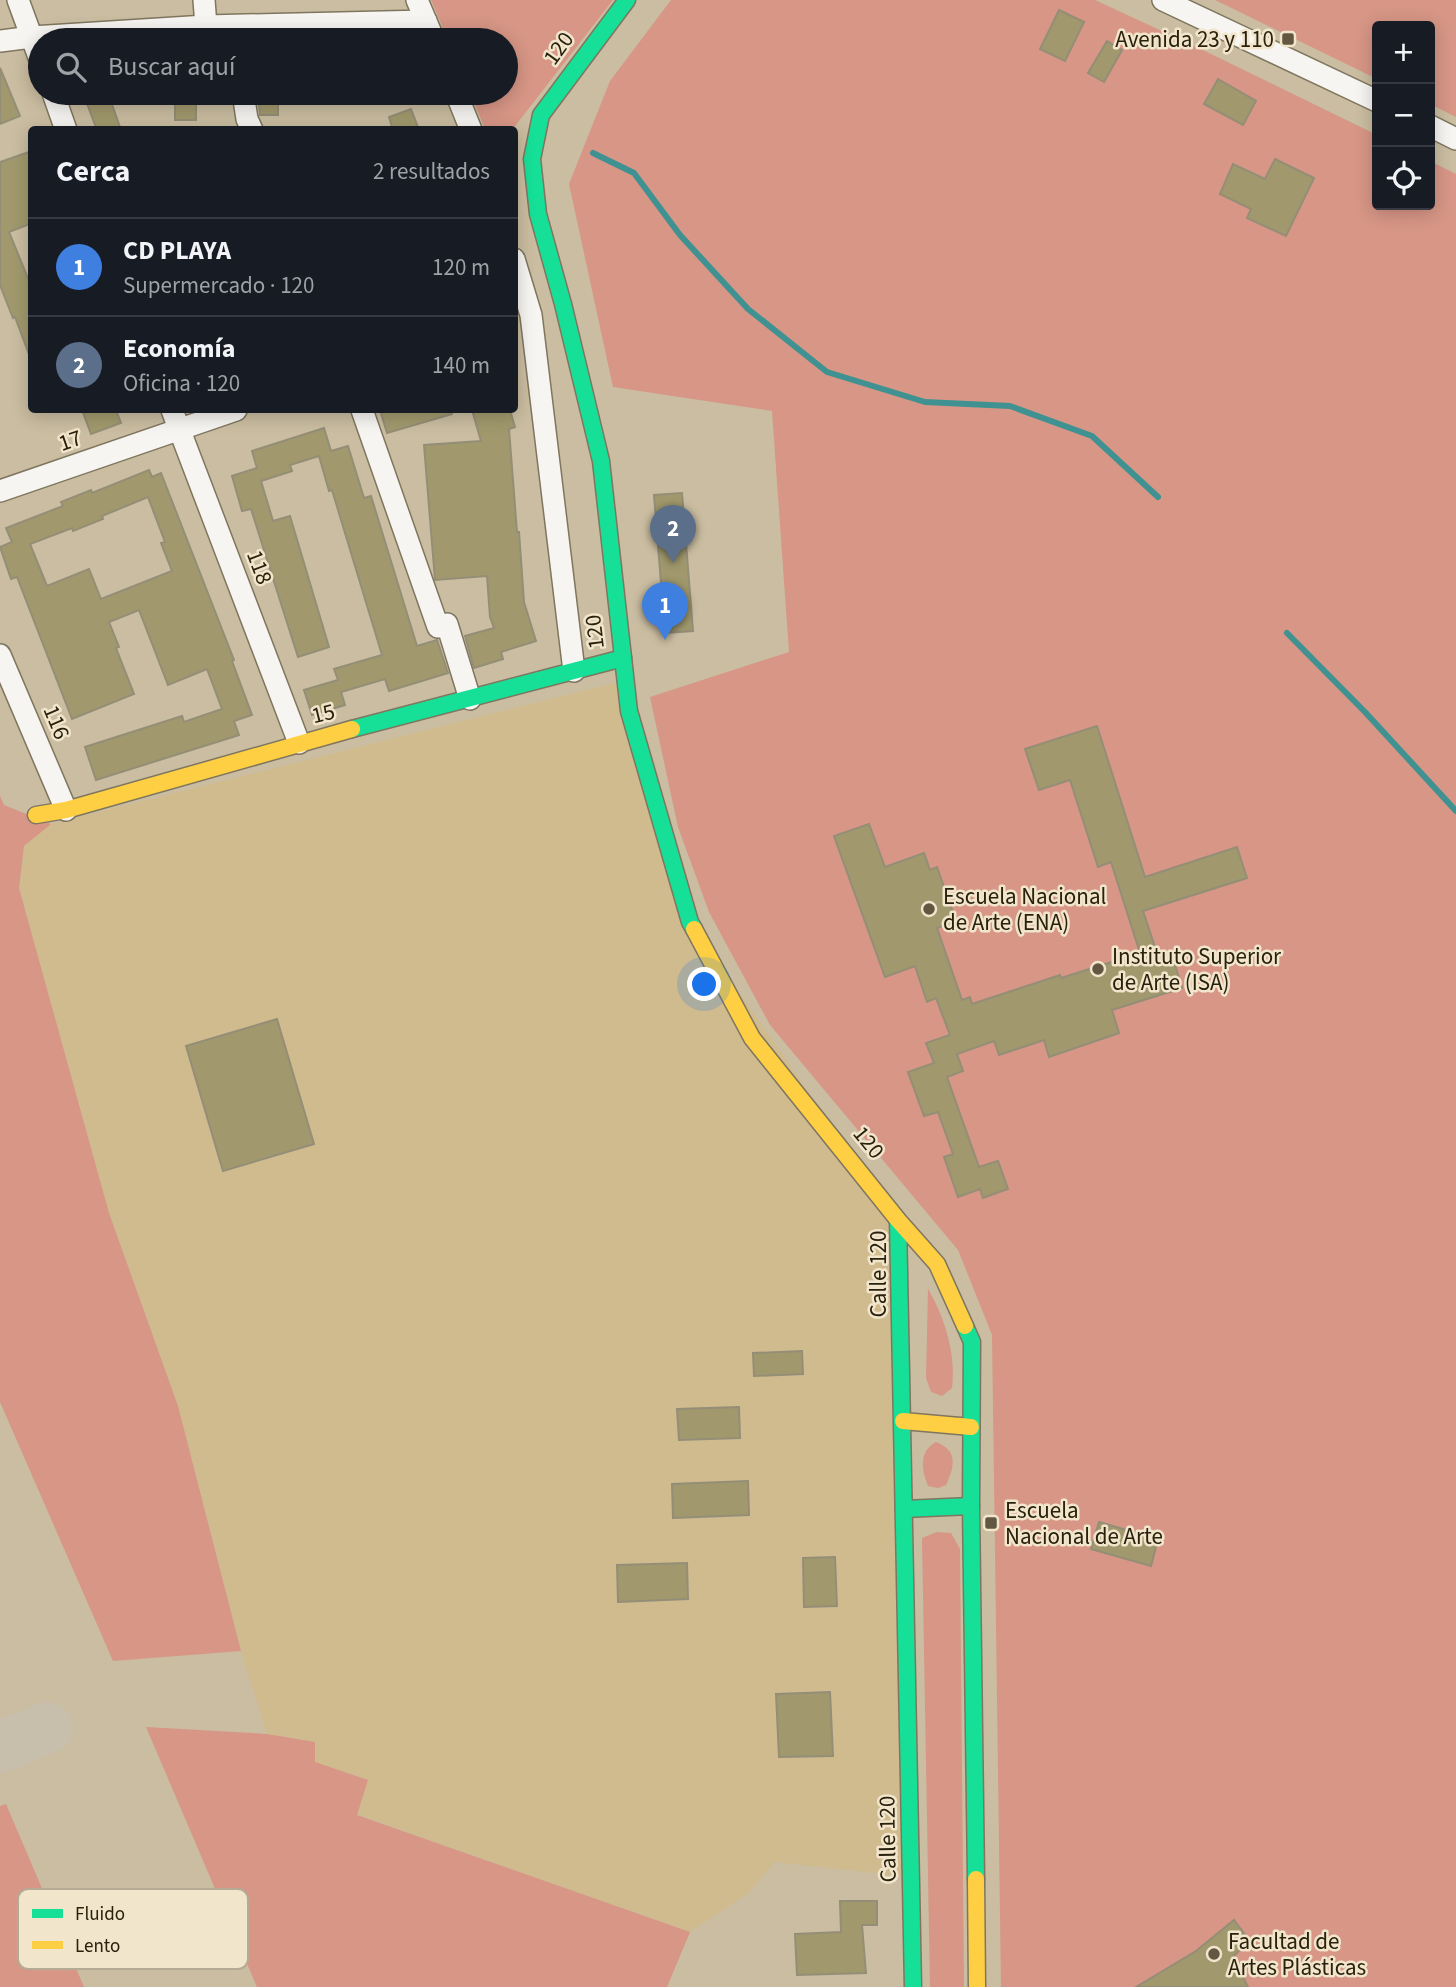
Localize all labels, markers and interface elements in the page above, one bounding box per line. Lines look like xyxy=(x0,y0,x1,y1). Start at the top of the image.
map controls xyxy=(1372,21,1435,210)
button: + xyxy=(1372,21,1435,84)
place label: Avenida 23 y 110 xyxy=(1115,23,1274,56)
street label: 120 xyxy=(535,25,582,72)
search box xyxy=(28,28,518,105)
marker: Avenida 23 y 110 xyxy=(1280,31,1296,47)
icon: search xyxy=(52,48,90,86)
text: Buscar aquí xyxy=(108,48,235,85)
button: − xyxy=(1372,84,1435,147)
button: locate xyxy=(1372,147,1435,210)
text: Cerca xyxy=(56,150,130,193)
text: 2 resultados xyxy=(373,155,490,188)
text: CD PLAYA xyxy=(123,232,231,269)
text: 1 xyxy=(73,251,85,284)
text: 120 m xyxy=(432,251,490,284)
text: Supermercado · 120 xyxy=(123,269,314,302)
text: Economía xyxy=(123,330,235,367)
text: 2 xyxy=(73,349,85,382)
text: 140 m xyxy=(432,349,490,382)
text: Oficina · 120 xyxy=(123,367,240,400)
street label: 17 xyxy=(54,421,86,460)
pin: 2 xyxy=(650,505,696,563)
street label: 118 xyxy=(238,545,281,589)
pin: 1 xyxy=(642,582,688,640)
street label: 120 xyxy=(576,613,613,651)
street label: 15 xyxy=(308,695,338,732)
street label: 116 xyxy=(35,700,78,744)
place label: Escuela Nacional de Arte (ENA) xyxy=(943,880,1106,939)
marker: Escuela Nacional de Arte (ENA) xyxy=(921,901,937,917)
place label: Instituto Superior de Arte (ISA) xyxy=(1112,940,1282,999)
marker: Instituto Superior de Arte (ISA) xyxy=(1090,961,1106,977)
your location xyxy=(687,967,721,1001)
street label: 120 xyxy=(845,1119,892,1166)
street label: Calle 120 xyxy=(862,1231,895,1317)
place label: Escuela Nacional de Arte xyxy=(1005,1494,1163,1553)
marker: Escuela Nacional de Arte xyxy=(983,1515,999,1531)
street label: Calle 120 xyxy=(870,1795,905,1883)
legend xyxy=(18,1889,248,1969)
text: Fluido xyxy=(75,1901,125,1928)
place label: Facultad de Artes Plásticas xyxy=(1228,1925,1366,1984)
text: Lento xyxy=(75,1933,120,1960)
marker: Facultad de Artes Plásticas xyxy=(1206,1946,1222,1962)

